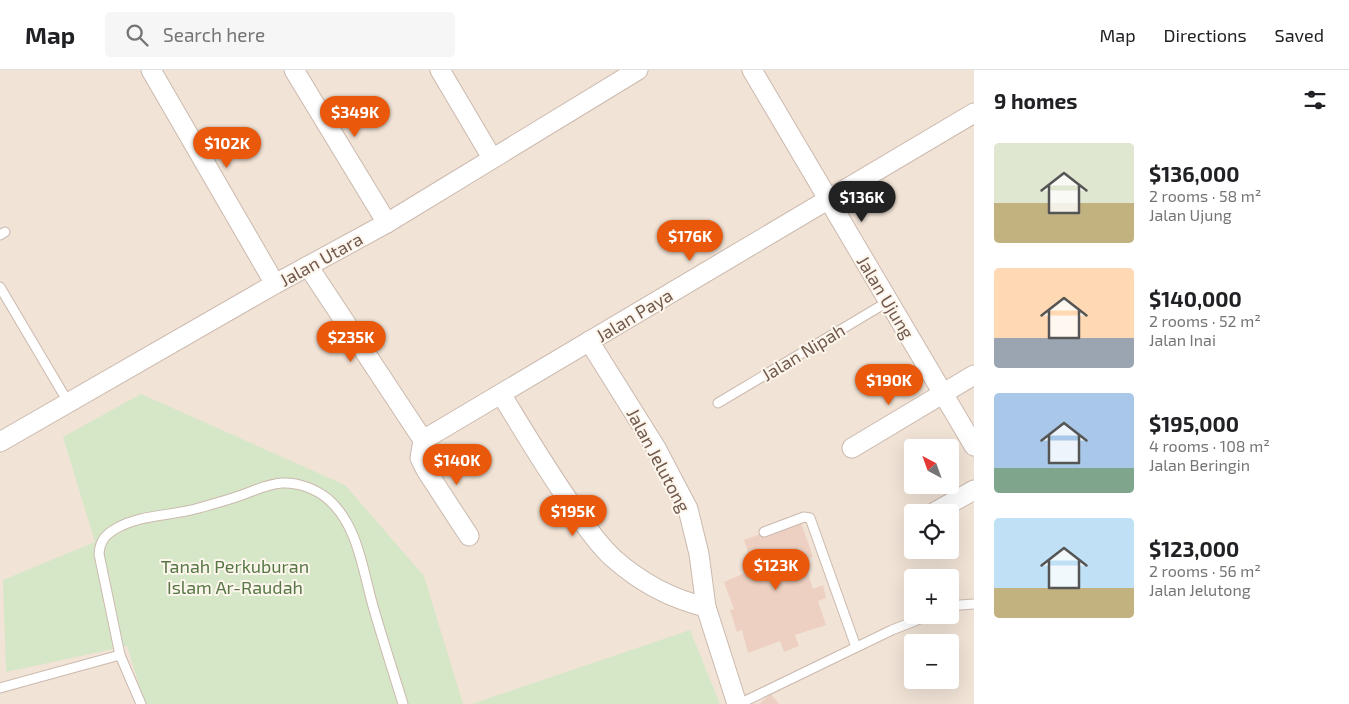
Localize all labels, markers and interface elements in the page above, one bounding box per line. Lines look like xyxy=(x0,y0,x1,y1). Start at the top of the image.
search box xyxy=(105,12,455,57)
text: Map xyxy=(25,20,75,49)
icon: search xyxy=(123,21,151,49)
text: Search here xyxy=(163,23,265,46)
text: Map xyxy=(1099,24,1136,46)
text: Directions xyxy=(1164,24,1247,46)
text: Saved xyxy=(1275,24,1324,46)
icon: filters xyxy=(1301,86,1329,114)
text: 9 homes xyxy=(994,88,1077,113)
pin: $349K xyxy=(320,96,390,138)
text: $349K xyxy=(331,102,379,121)
pin: $102K xyxy=(192,126,262,169)
text: $102K xyxy=(204,133,250,152)
text: $136,000 xyxy=(1149,161,1239,186)
icon: home xyxy=(1034,163,1094,223)
pin: $136K xyxy=(827,180,897,223)
text: 2 rooms · 58 m² xyxy=(1149,186,1262,205)
text: $136K xyxy=(840,187,884,206)
text: Jalan Ujung xyxy=(1149,205,1232,224)
pin: $176K xyxy=(655,220,725,262)
text: $176K xyxy=(668,226,712,245)
street label: Jalan Utara xyxy=(276,227,366,291)
street label: Jalan Ujung xyxy=(853,251,919,343)
street label: Jalan Paya xyxy=(592,284,676,346)
text: $140,000 xyxy=(1149,286,1242,311)
icon: home xyxy=(1034,288,1094,348)
text: 2 rooms · 52 m² xyxy=(1149,311,1261,330)
street label: Jalan Nipah xyxy=(757,318,849,386)
pin: $235K xyxy=(316,320,386,363)
text: $235K xyxy=(328,327,374,346)
text: Jalan Inai xyxy=(1149,330,1216,349)
pin: $190K xyxy=(854,364,924,406)
text: $190K xyxy=(866,370,912,389)
street label: Jalan Jelutong xyxy=(622,404,696,516)
text: $195,000 xyxy=(1149,411,1239,436)
icon: home xyxy=(1034,413,1094,473)
text: 4 rooms · 108 m² xyxy=(1149,436,1270,455)
north arrow xyxy=(904,439,959,494)
map controls xyxy=(904,439,959,689)
pin: $140K xyxy=(422,444,492,486)
text: $140K xyxy=(434,450,480,469)
text: Jalan Beringin xyxy=(1149,455,1250,474)
pin: $195K xyxy=(538,494,608,537)
text: $195K xyxy=(551,501,595,520)
button: locate xyxy=(904,504,959,559)
text: $123,000 xyxy=(1149,536,1239,561)
icon: home xyxy=(1034,538,1094,598)
pin: $123K xyxy=(741,548,811,591)
park label: Tanah Perkuburan Islam Ar-Raudah xyxy=(161,555,309,598)
text: $123K xyxy=(754,555,798,574)
text: 2 rooms · 56 m² xyxy=(1149,561,1261,580)
button: + xyxy=(904,569,959,624)
text: Jalan Jelutong xyxy=(1149,580,1251,599)
button: − xyxy=(904,634,959,689)

